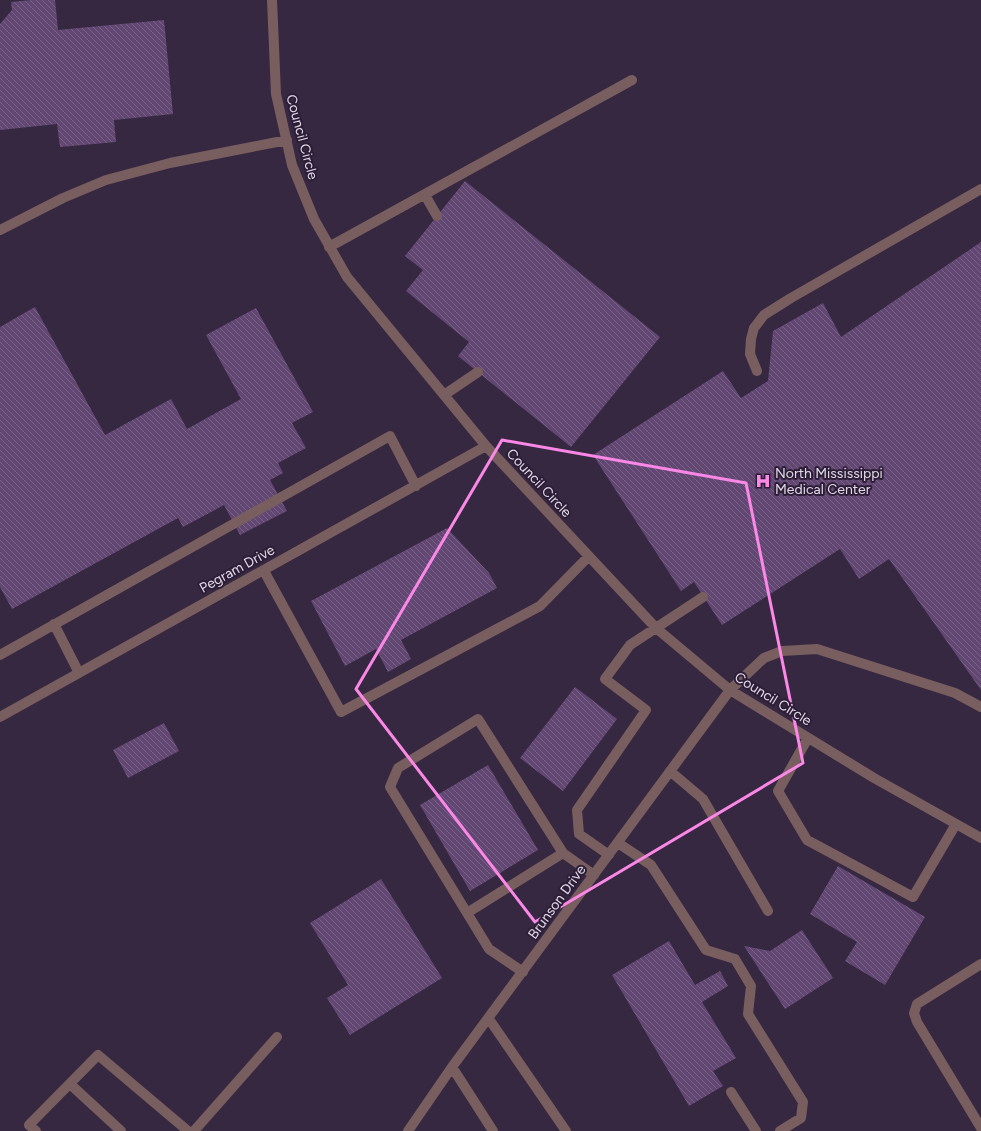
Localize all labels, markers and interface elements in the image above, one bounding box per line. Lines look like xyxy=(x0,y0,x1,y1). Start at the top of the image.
street label: Council Circle xyxy=(282,93,322,182)
street label: Council Circle xyxy=(503,445,575,521)
place label: North Mississippi Medical Center xyxy=(775,465,883,498)
hospital icon: North Mississippi Medical Center xyxy=(754,472,772,490)
street label: Pegram Drive xyxy=(196,541,278,597)
street label: Council Circle xyxy=(731,669,815,730)
street label: Brunson Drive xyxy=(524,861,590,942)

